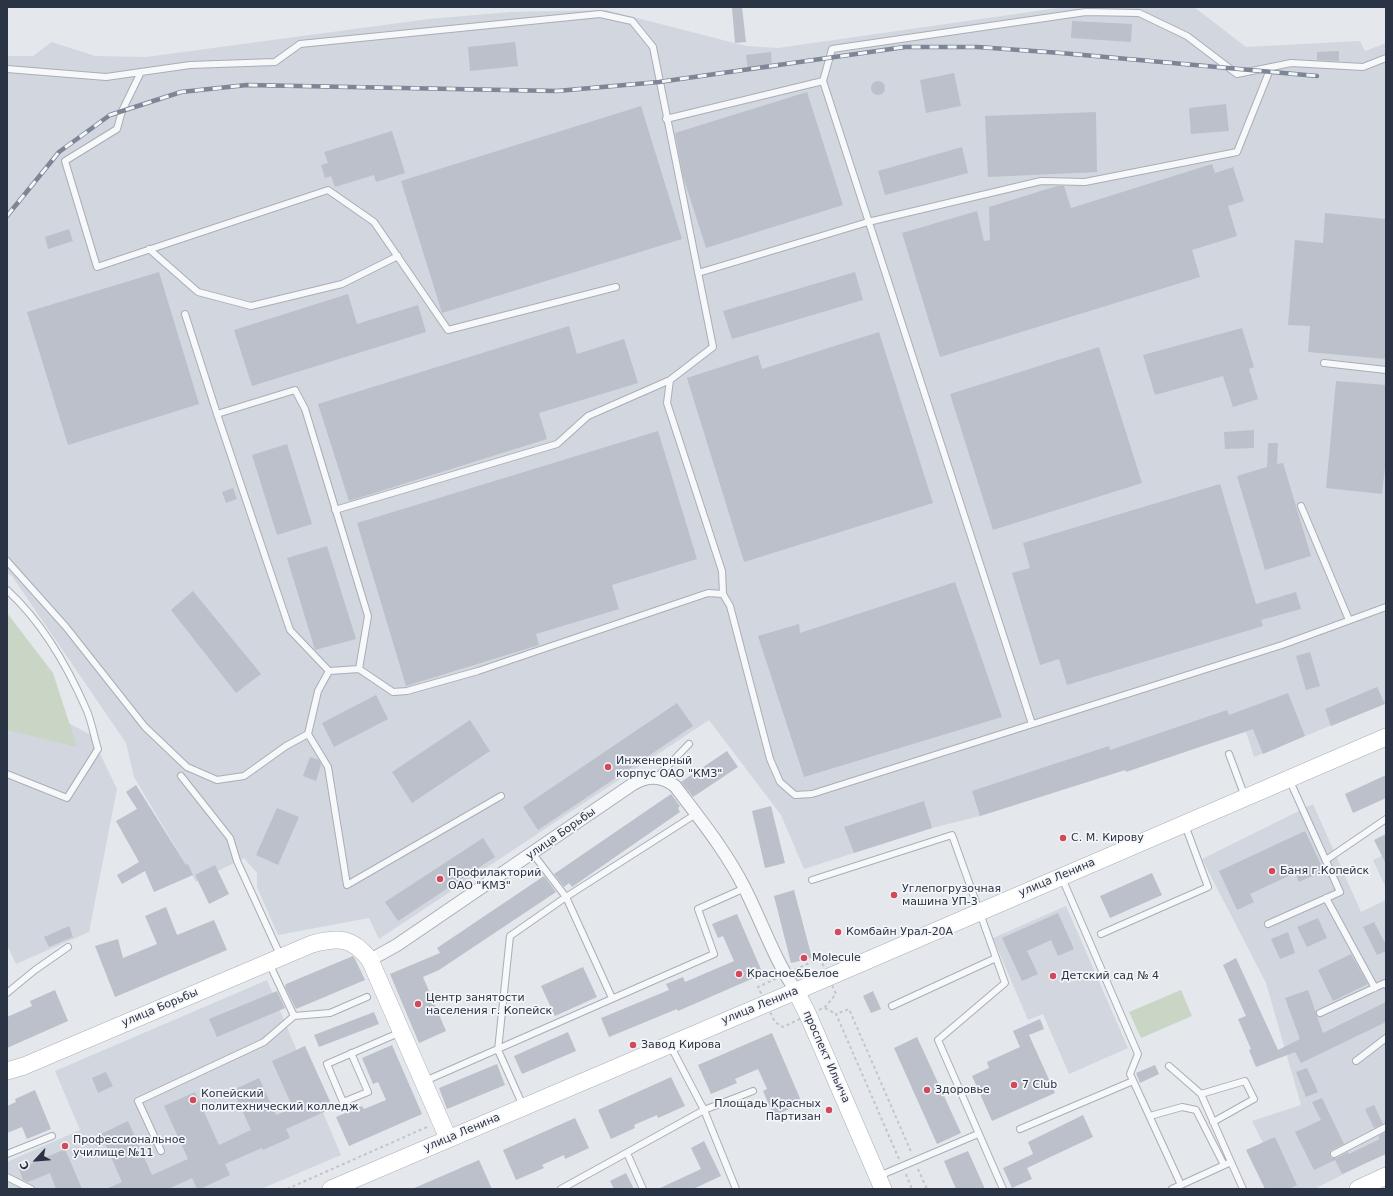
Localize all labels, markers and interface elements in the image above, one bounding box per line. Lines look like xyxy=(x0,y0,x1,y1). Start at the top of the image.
place label: Инженерный корпус ОАО "КМЗ" xyxy=(616,754,722,780)
marker: Инженерный корпус ОАО "КМЗ" xyxy=(603,762,613,772)
street label: улица Борьбы xyxy=(524,805,598,863)
place label: С. М. Кирову xyxy=(1071,831,1144,845)
marker: С. М. Кирову xyxy=(1058,833,1068,843)
street label: улица Ленина xyxy=(1017,856,1097,900)
place label: Баня г.Копейск xyxy=(1280,864,1369,878)
place label: Профилакторий ОАО "КМЗ" xyxy=(448,866,541,892)
marker: Баня г.Копейск xyxy=(1267,866,1277,876)
marker: Профилакторий ОАО "КМЗ" xyxy=(435,874,445,884)
place label: Углепогрузочная машина УП-3 xyxy=(902,882,1001,908)
marker: Углепогрузочная машина УП-3 xyxy=(889,890,899,900)
place label: Комбайн Урал-20А xyxy=(846,925,953,939)
marker: Комбайн Урал-20А xyxy=(833,927,843,937)
place label: Molecule xyxy=(812,951,861,965)
marker: Molecule xyxy=(799,953,809,963)
place label: Красное&Белое xyxy=(747,967,839,981)
marker: Красное&Белое xyxy=(734,969,744,979)
place label: Детский сад № 4 xyxy=(1061,969,1159,983)
marker: Детский сад № 4 xyxy=(1048,971,1058,981)
street label: улица Ленина xyxy=(720,985,800,1027)
street label: улица Борьбы xyxy=(120,986,200,1030)
place label: Центр занятости населения г. Копейск xyxy=(426,991,552,1017)
marker: Центр занятости населения г. Копейск xyxy=(413,999,423,1009)
street label: проспект Ильича xyxy=(800,1009,852,1105)
place label: Завод Кирова xyxy=(641,1038,721,1052)
marker: Завод Кирова xyxy=(628,1040,638,1050)
place label: 7 Club xyxy=(1022,1078,1057,1092)
marker: 7 Club xyxy=(1009,1080,1019,1090)
place label: Здоровье xyxy=(935,1083,990,1097)
marker: Здоровье xyxy=(922,1085,932,1095)
place label: Копейский политехнический колледж xyxy=(201,1087,359,1113)
marker: Копейский политехнический колледж xyxy=(188,1095,198,1105)
place label: Площадь Красных Партизан xyxy=(714,1097,821,1123)
marker: Площадь Красных Партизан xyxy=(824,1105,834,1115)
street label: улица Ленина xyxy=(422,1111,502,1155)
place label: Профессиональное училище №11 xyxy=(73,1133,185,1159)
north arrow xyxy=(16,1140,56,1180)
marker: Профессиональное училище №11 xyxy=(60,1141,70,1151)
text: С xyxy=(17,1159,32,1172)

